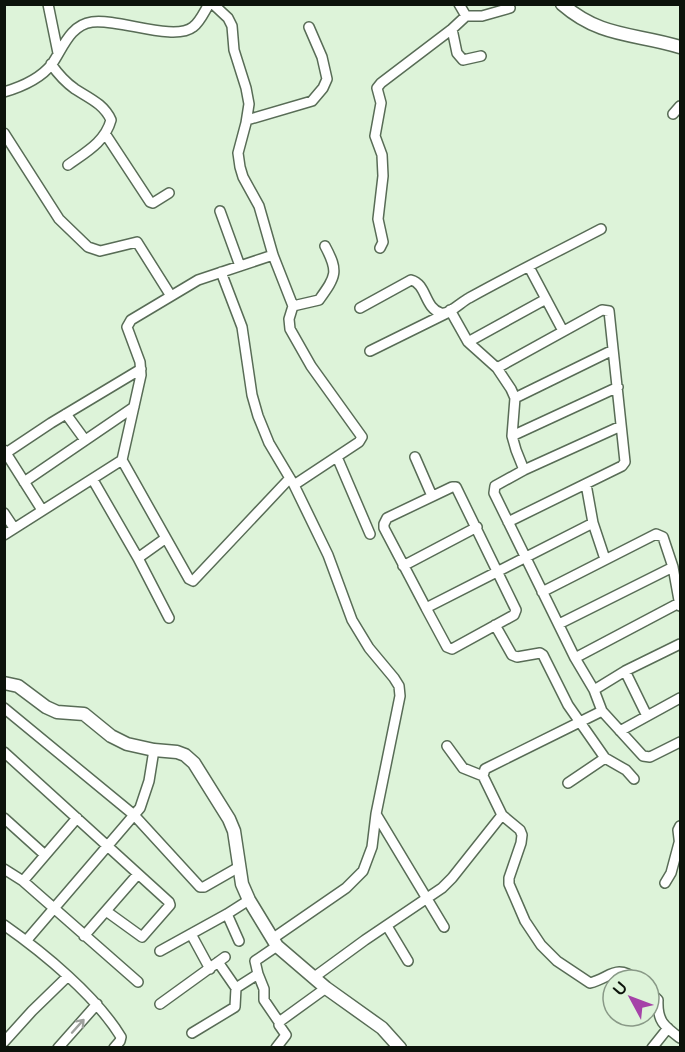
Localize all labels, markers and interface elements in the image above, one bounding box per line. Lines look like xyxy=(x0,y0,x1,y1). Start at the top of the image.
north arrow xyxy=(601,968,661,1028)
text: U xyxy=(609,978,632,1000)
one-way arrow xyxy=(70,1018,85,1033)

